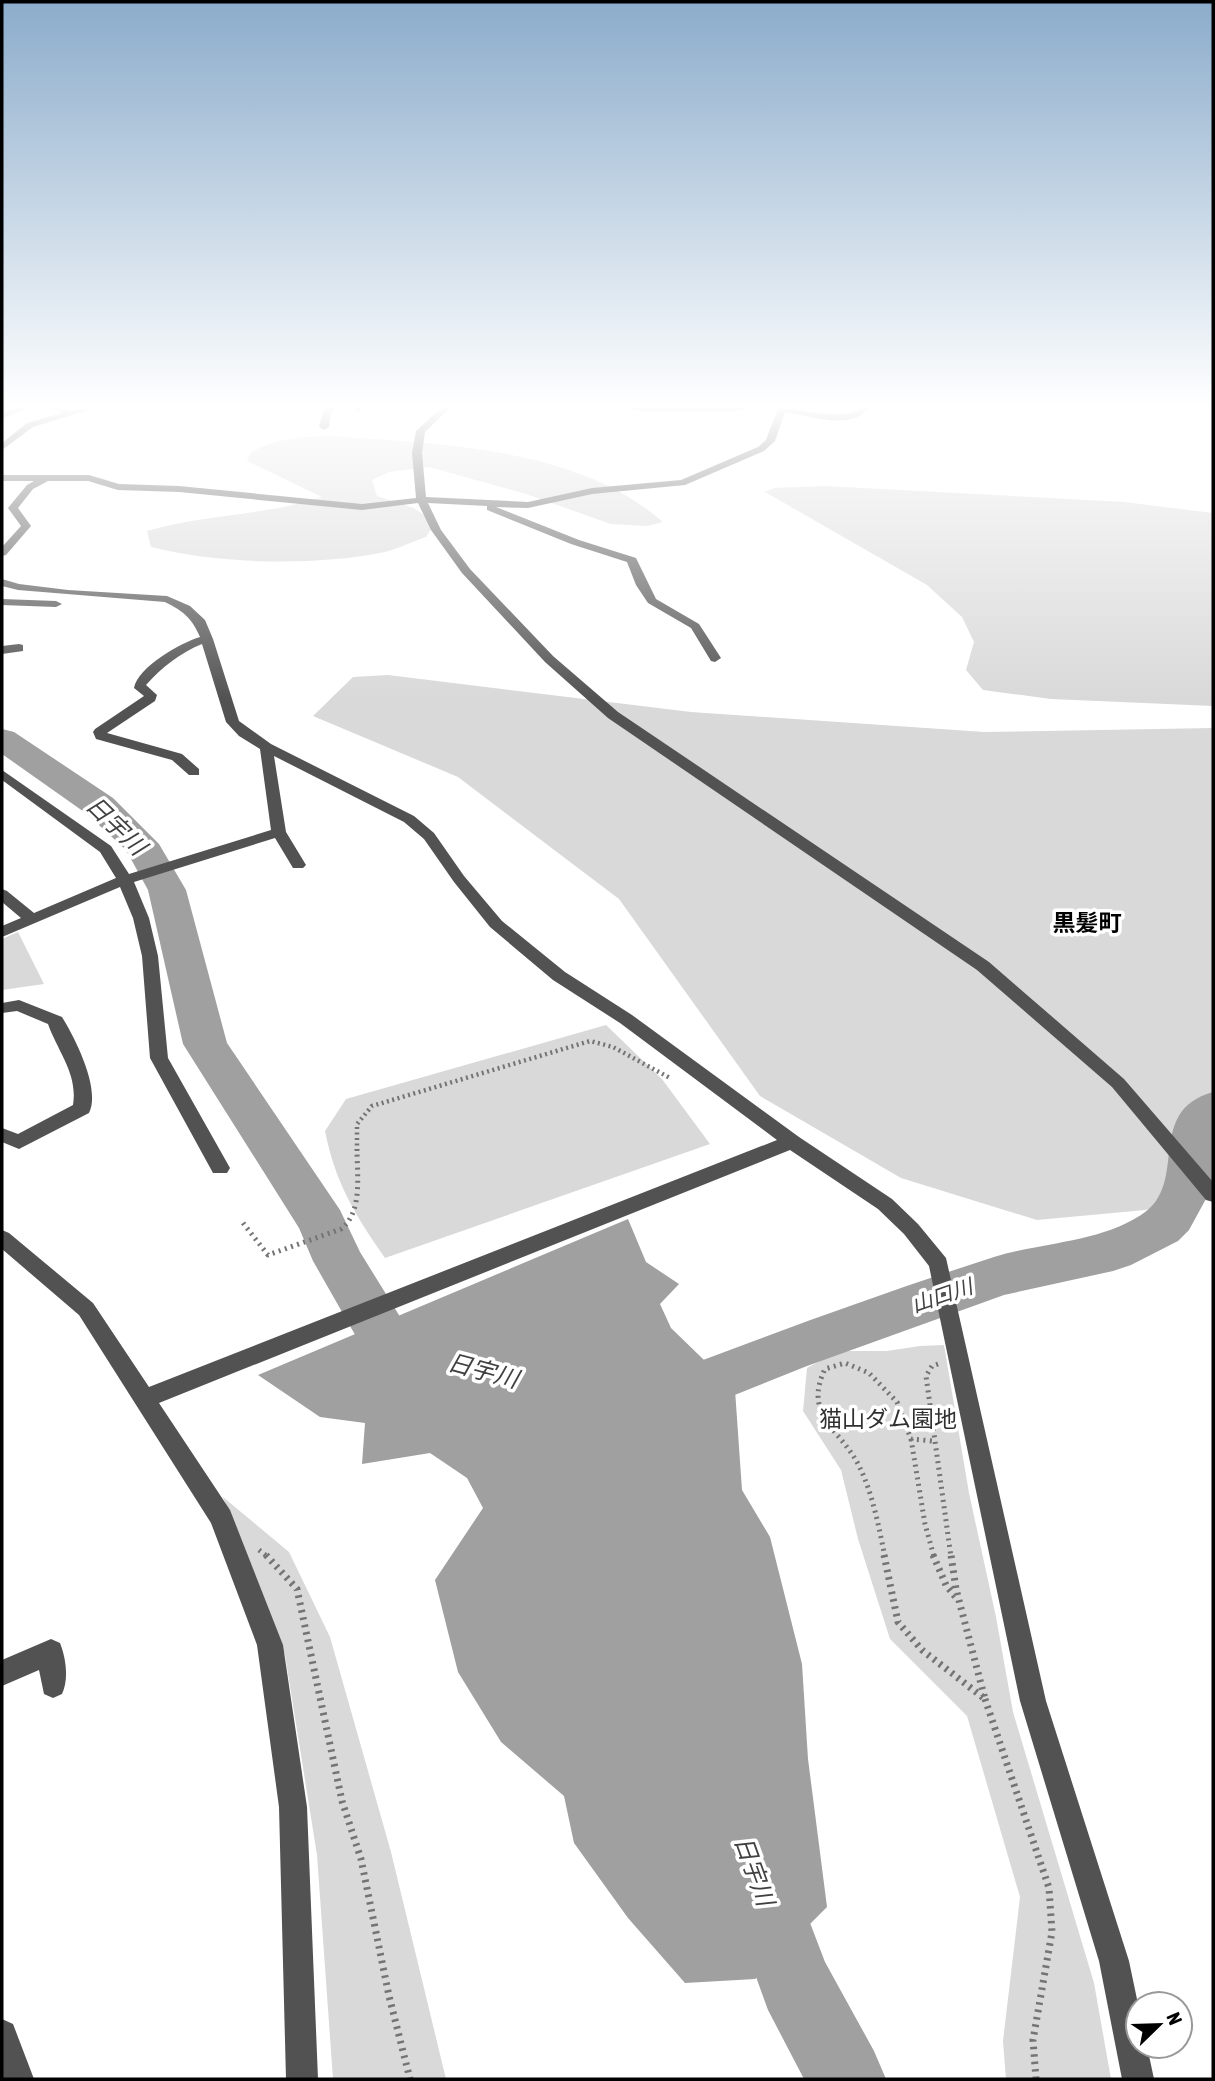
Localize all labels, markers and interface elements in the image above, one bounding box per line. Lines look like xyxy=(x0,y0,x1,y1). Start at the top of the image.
water label: 日宇川 xyxy=(81,791,154,862)
district label: 黒髪町 xyxy=(1053,910,1122,936)
water label: 山口川 xyxy=(908,1273,977,1317)
water label: 日宇川 xyxy=(445,1348,524,1394)
park label: 猫山ダム園地 xyxy=(819,1406,957,1432)
water label: 日宇川 xyxy=(729,1832,780,1912)
north arrow xyxy=(1124,1990,1194,2060)
text: N xyxy=(1162,2009,1187,2028)

